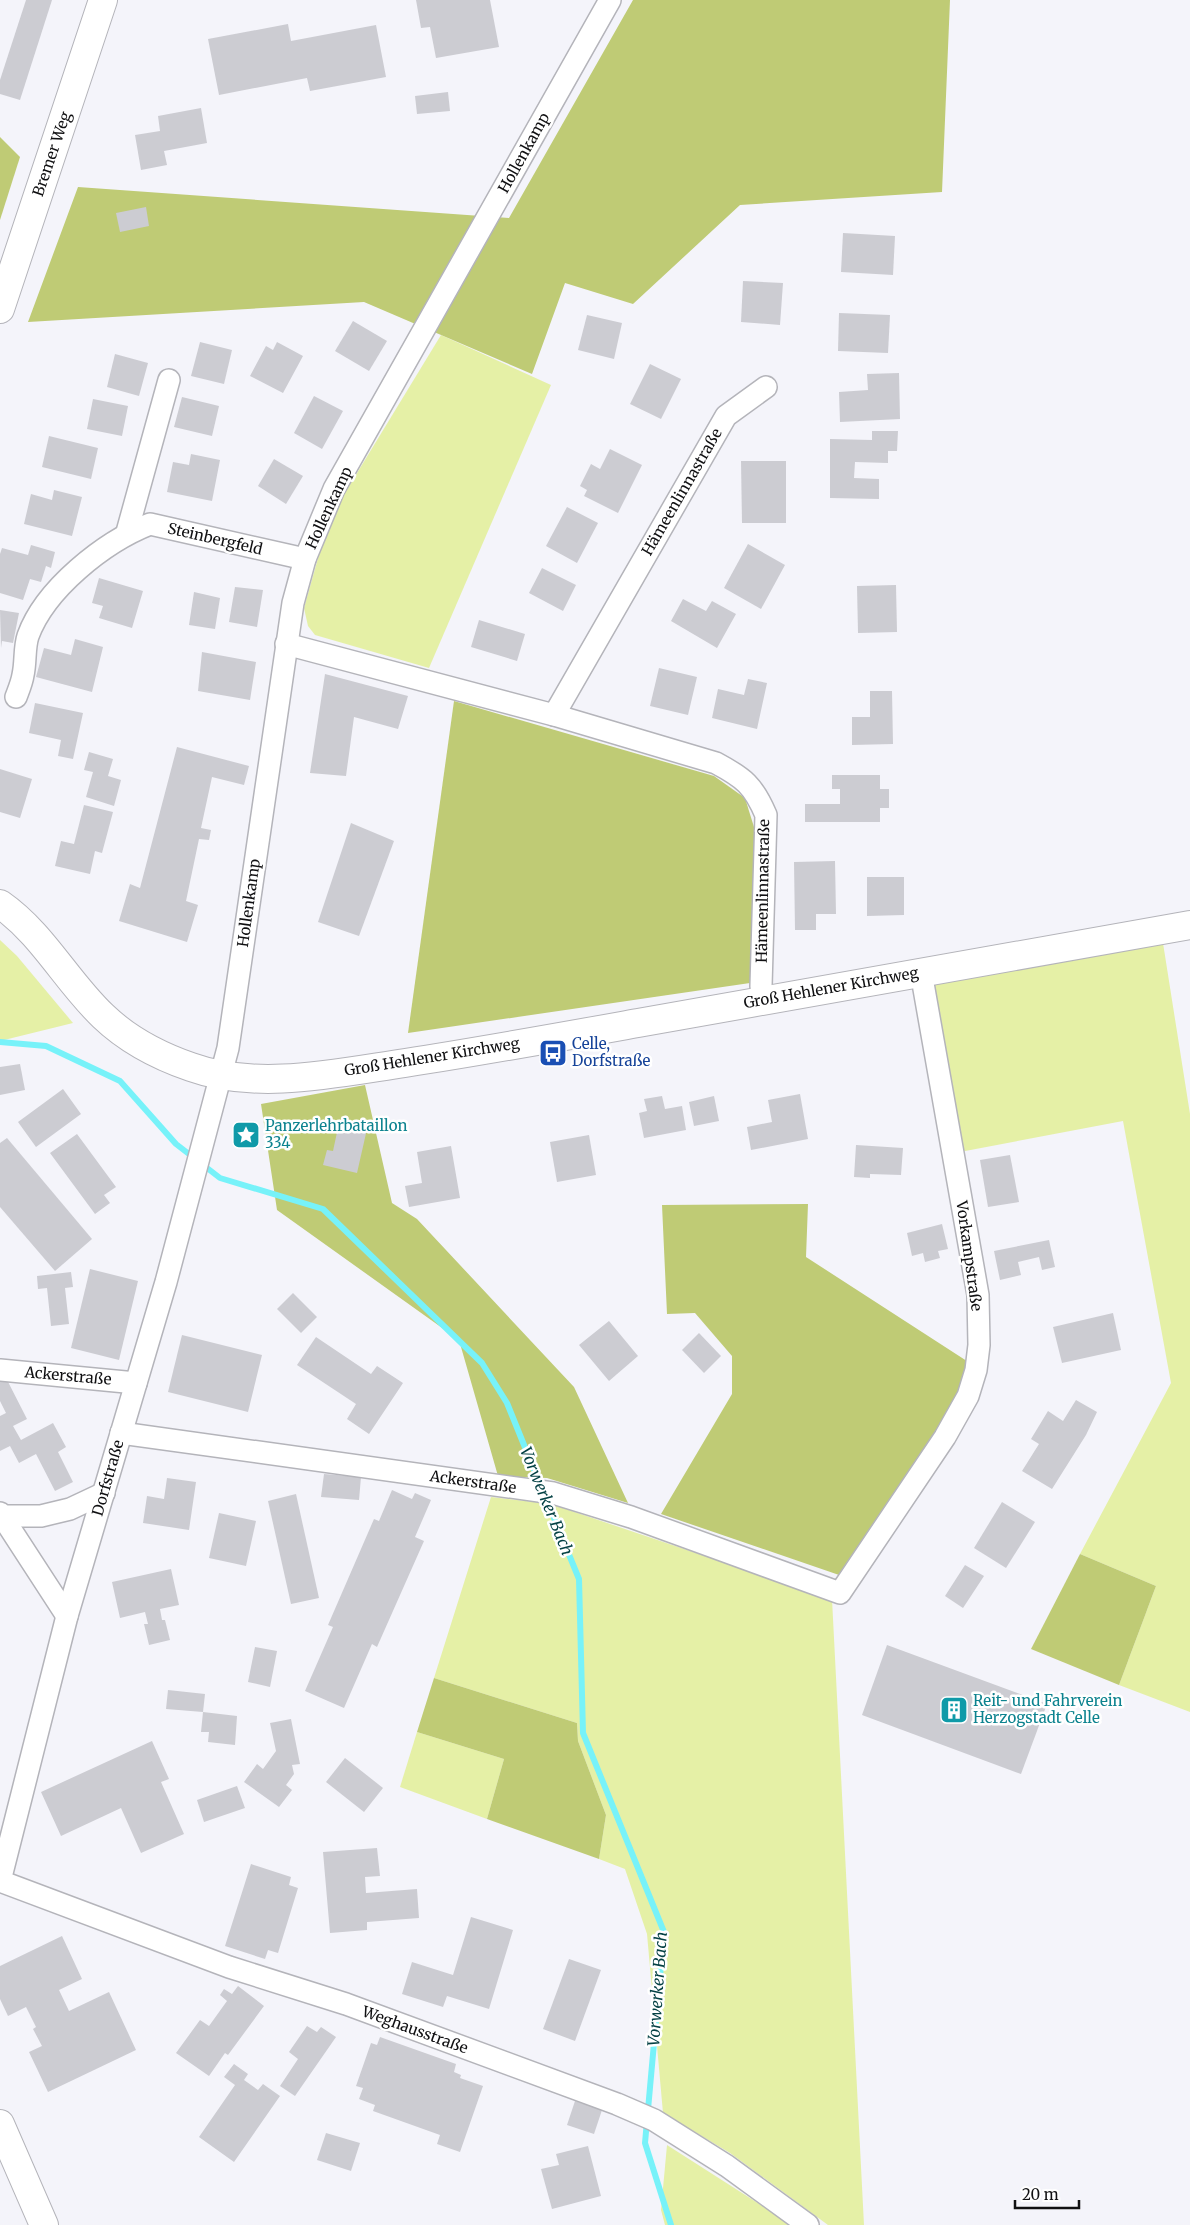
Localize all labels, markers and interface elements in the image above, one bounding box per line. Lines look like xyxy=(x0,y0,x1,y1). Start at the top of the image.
street label: Bremer Weg xyxy=(28,109,75,199)
street label: Hollenkamp xyxy=(494,109,553,196)
street label: Hämeenlinnastraße xyxy=(637,424,726,559)
street label: Hollenkamp xyxy=(301,464,356,552)
street label: Steinbergfeld xyxy=(166,518,264,559)
street label: Hämeenlinnastraße xyxy=(752,819,773,963)
street label: Hollenkamp xyxy=(233,858,264,948)
street label: Groß Hehlener Kirchweg xyxy=(742,963,920,1012)
street label: Groß Hehlener Kirchweg xyxy=(343,1033,521,1080)
place label: Celle, Dorfstraße xyxy=(572,1034,651,1070)
bus stop icon: Celle, Dorfstraße xyxy=(538,1038,568,1068)
place label: Panzerlehrbataillon 334 xyxy=(265,1116,407,1152)
place icon: Panzerlehrbataillon 334 xyxy=(231,1120,261,1150)
street label: Vorkampstraße xyxy=(952,1199,987,1313)
street label: Ackerstraße xyxy=(23,1362,112,1389)
street label: Dorfstraße xyxy=(88,1437,127,1518)
water label: Vorwerker Bach xyxy=(516,1444,578,1558)
street label: Ackerstraße xyxy=(428,1466,518,1497)
place label: Reit- und Fahrverein Herzogstadt Celle xyxy=(973,1691,1123,1727)
building icon: Reit- und Fahrverein Herzogstadt Celle xyxy=(939,1695,969,1725)
water label: Vorwerker Bach xyxy=(643,1931,671,2047)
street label: Weghausstraße xyxy=(359,2001,471,2058)
scale bar xyxy=(1015,2178,1079,2210)
text: 20 m xyxy=(1022,2185,1059,2204)

